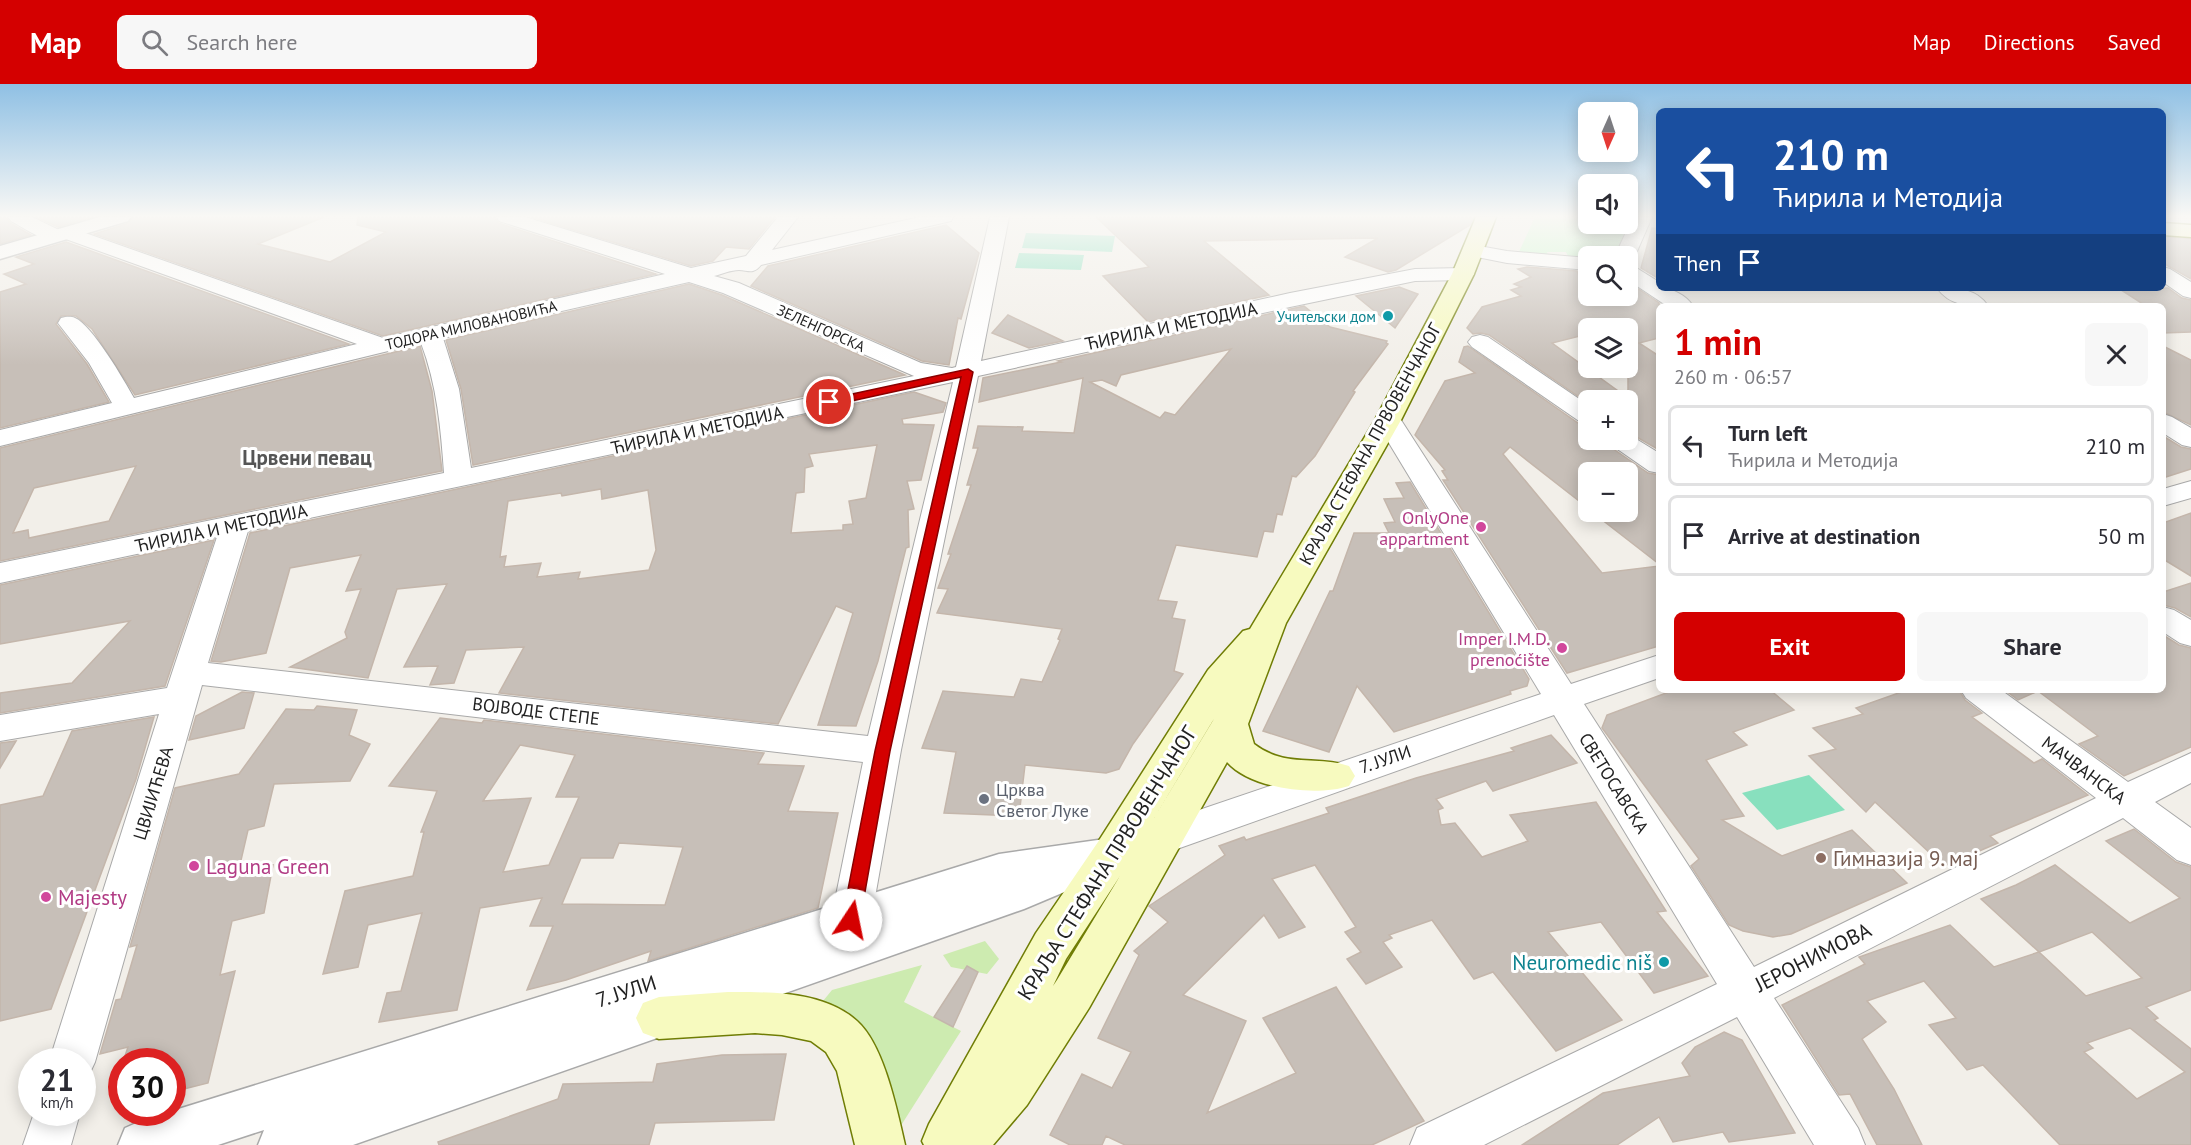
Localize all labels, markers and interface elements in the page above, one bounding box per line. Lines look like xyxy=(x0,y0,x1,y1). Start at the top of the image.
search box xyxy=(117,15,537,69)
text: Map xyxy=(30,24,81,61)
icon: search xyxy=(138,26,171,59)
text: Search here xyxy=(186,28,297,56)
text: Map xyxy=(1912,29,1951,56)
text: Directions xyxy=(1984,29,2075,56)
text: Saved xyxy=(2108,29,2161,56)
north arrow xyxy=(1578,102,1638,162)
map controls xyxy=(1578,102,1638,522)
text: 210 m xyxy=(1773,127,1889,182)
icon: left xyxy=(1674,132,1752,210)
button: sound xyxy=(1578,174,1638,234)
text: Ћирила и Методија xyxy=(1773,180,2003,214)
button: search xyxy=(1578,246,1638,306)
icon: arrive xyxy=(1733,246,1766,279)
text: Then xyxy=(1674,249,1721,277)
street label: ТОДОРА МИЛОВАНОВИЋА xyxy=(383,296,559,354)
street label: ЋИРИЛА И МЕТОДИЈА xyxy=(1083,296,1260,356)
street label: ЗЕЛЕНГОРСКА xyxy=(774,300,868,356)
place label: Учитељски дом xyxy=(1277,307,1376,326)
marker: Учитељски дом xyxy=(1381,309,1395,323)
street label: КРАЉА СТЕФАНА ПРВОВЕНЧАНОГ xyxy=(1294,318,1447,569)
button: layers xyxy=(1578,318,1638,378)
text: 1 min xyxy=(1674,318,1762,365)
button: close xyxy=(2085,323,2148,386)
text: 260 m · 06:57 xyxy=(1674,364,1792,390)
pin xyxy=(803,376,854,427)
icon: arrive xyxy=(812,385,845,418)
button: + xyxy=(1578,390,1638,450)
street label: ЋИРИЛА И МЕТОДИЈА xyxy=(609,400,786,460)
text: Turn left xyxy=(1728,419,1808,447)
icon: left xyxy=(1677,429,1710,462)
text: 210 m xyxy=(2085,432,2145,460)
district label: Црвени певац xyxy=(242,444,372,471)
text: Ћирила и Методија xyxy=(1728,447,1898,473)
button: − xyxy=(1578,462,1638,522)
street label: ЋИРИЛА И МЕТОДИЈА xyxy=(133,498,310,558)
place label: OnlyOne appartment xyxy=(1379,506,1469,550)
icon: arrive xyxy=(1677,519,1710,552)
marker: OnlyOne appartment xyxy=(1474,520,1488,534)
text: Arrive at destination xyxy=(1728,522,1920,550)
text: 50 m xyxy=(2097,522,2145,550)
button: Exit xyxy=(1674,612,1905,681)
button: Share xyxy=(1917,612,2148,681)
place label: Imper I.M.D. prenoćište xyxy=(1458,627,1550,671)
marker: Imper I.M.D. prenoćište xyxy=(1555,641,1569,655)
street label: ВОЈВОДЕ СТЕПЕ xyxy=(471,692,601,730)
street label: КРАЉА СТЕФАНА ПРВОВЕНЧАНОГ xyxy=(1011,720,1203,1005)
street label: СВЕТОСАВСКА xyxy=(1574,728,1654,838)
street label: МАЧВАНСКА xyxy=(2037,731,2131,809)
street label: 7. ЈУЛИ xyxy=(1356,739,1414,779)
street label: ЦВИЈИЋЕВА xyxy=(128,743,178,843)
place label: Црква Светог Луке xyxy=(996,778,1089,822)
marker: Црква Светог Луке xyxy=(977,792,991,806)
place label: Гимназија 9. мај xyxy=(1833,845,1979,872)
marker: Гимназија 9. мај xyxy=(1814,851,1828,865)
place label: Laguna Green xyxy=(206,853,330,880)
marker: Laguna Green xyxy=(187,859,201,873)
place label: Majesty xyxy=(58,884,127,911)
position arrow xyxy=(819,888,883,952)
marker: Majesty xyxy=(39,890,53,904)
street label: ЈЕРОНИМОВА xyxy=(1749,916,1876,998)
place label: Neuromedic niš xyxy=(1512,949,1652,976)
marker: Neuromedic niš xyxy=(1657,955,1671,969)
street label: 7. ЈУЛИ xyxy=(592,969,660,1013)
speed limit sign: 30 xyxy=(108,1048,186,1126)
text: 21 xyxy=(40,1060,74,1099)
text: km/h xyxy=(41,1093,73,1112)

